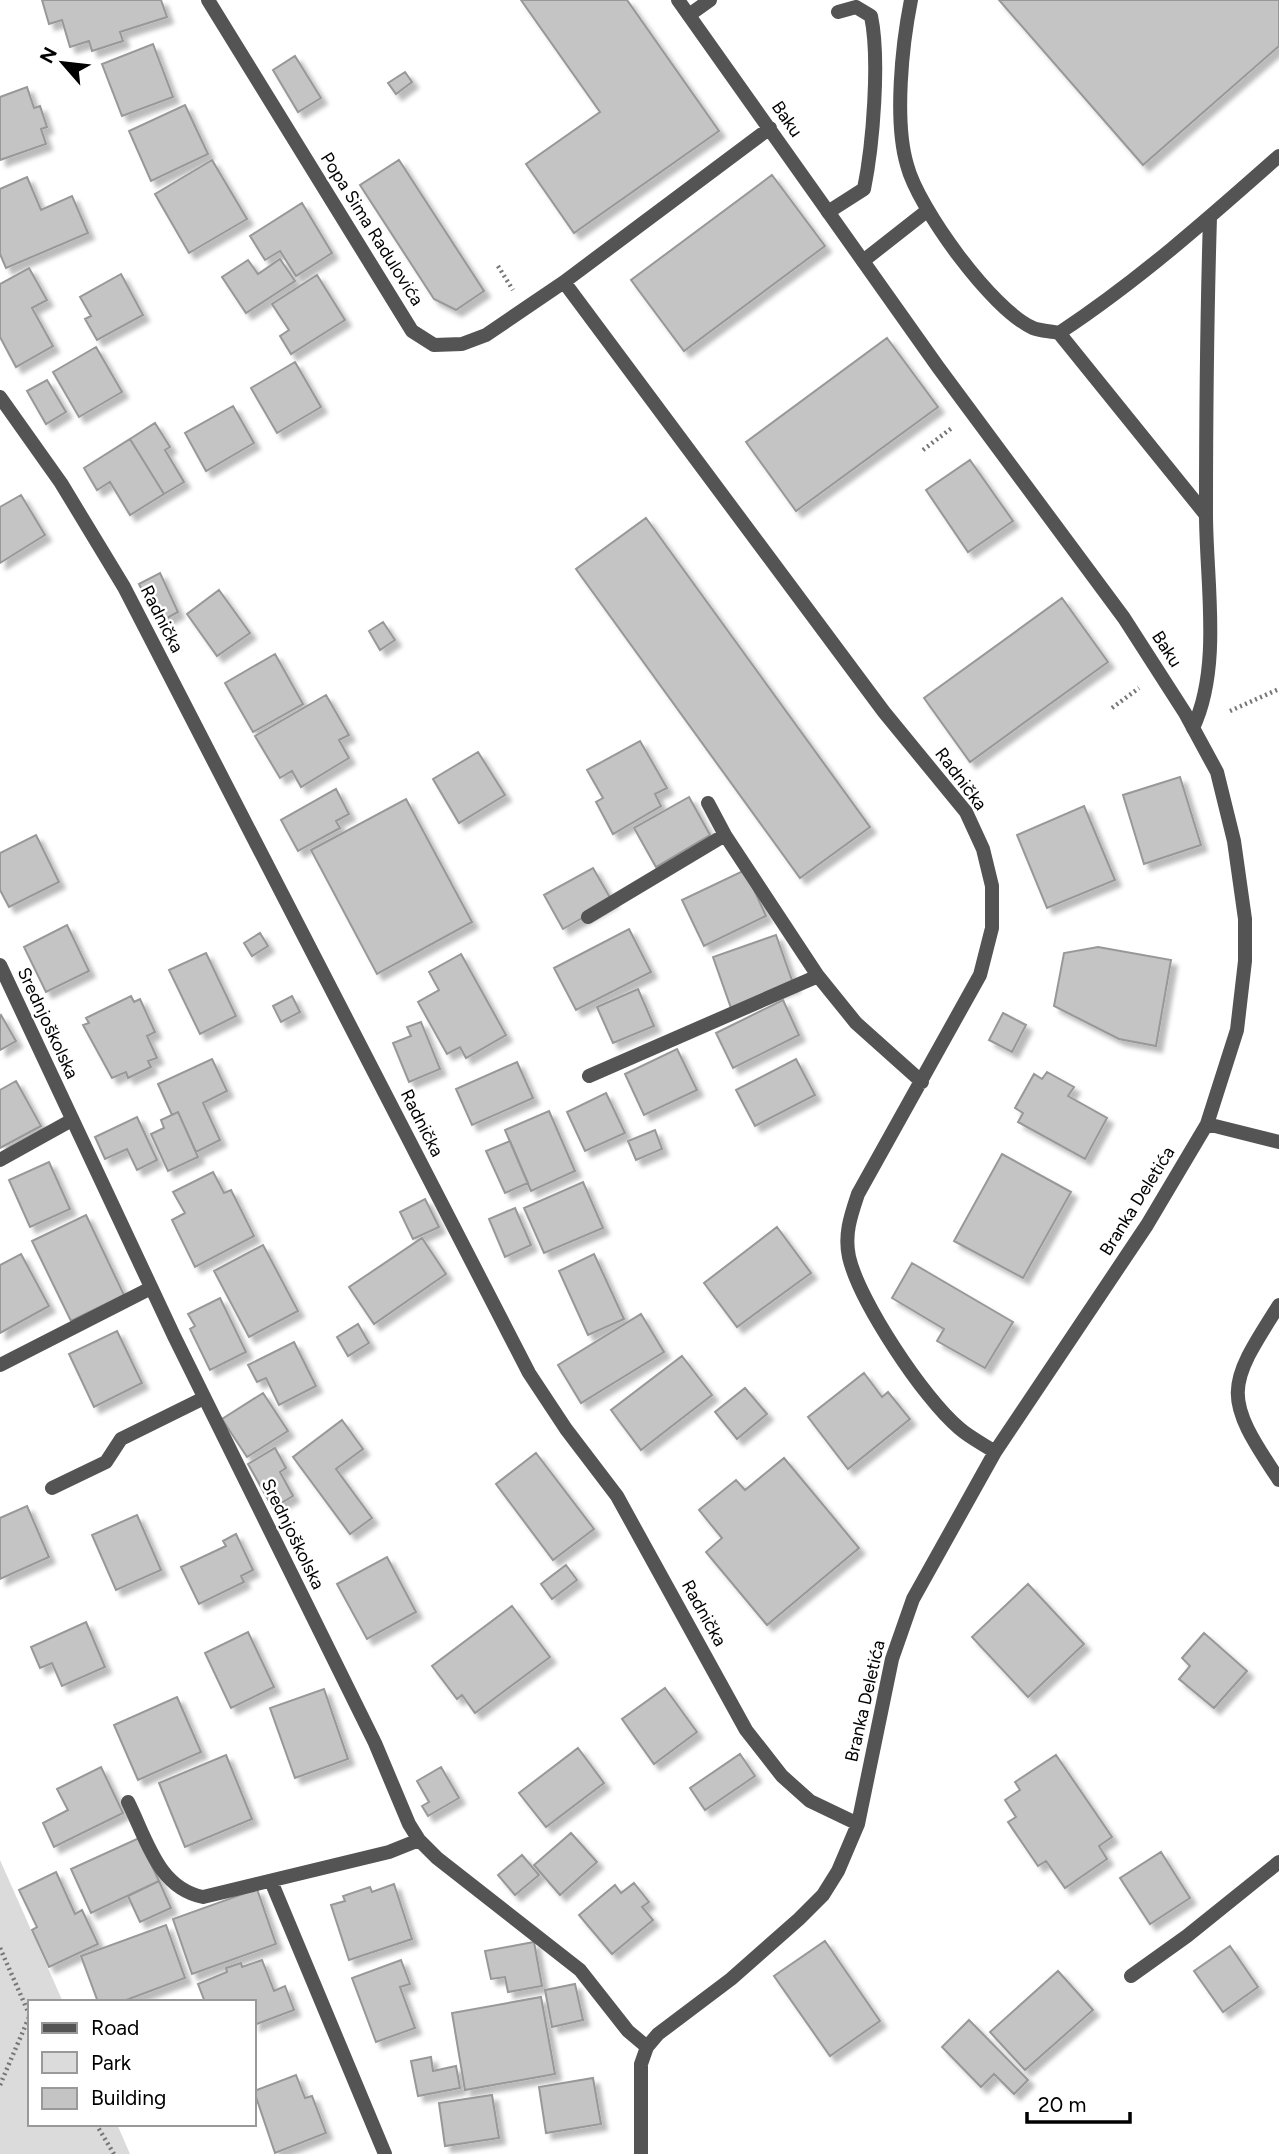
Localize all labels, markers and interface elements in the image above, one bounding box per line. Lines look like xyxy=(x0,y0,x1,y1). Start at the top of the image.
north arrow xyxy=(28,28,98,98)
text: N xyxy=(35,43,62,67)
street label: Baku xyxy=(767,97,807,141)
street label: Popa Sima Radulovića xyxy=(316,148,428,310)
street label: Radnička xyxy=(136,582,188,656)
street label: Baku xyxy=(1147,627,1187,671)
street label: Radnička xyxy=(930,743,992,815)
street label: Srednjoškolska xyxy=(13,964,83,1082)
street label: Radnička xyxy=(396,1086,448,1160)
street label: Branka Deletića xyxy=(1095,1142,1179,1260)
street label: Srednjoškolska xyxy=(257,1475,329,1593)
street label: Radnička xyxy=(677,1576,731,1650)
street label: Branka Deletića xyxy=(840,1638,890,1764)
legend xyxy=(28,2000,256,2126)
text: Road xyxy=(91,2015,139,2040)
text: Park xyxy=(91,2050,132,2075)
scale bar xyxy=(1027,2080,1130,2124)
text: Building xyxy=(91,2085,166,2110)
text: 20 m xyxy=(1038,2092,1086,2117)

